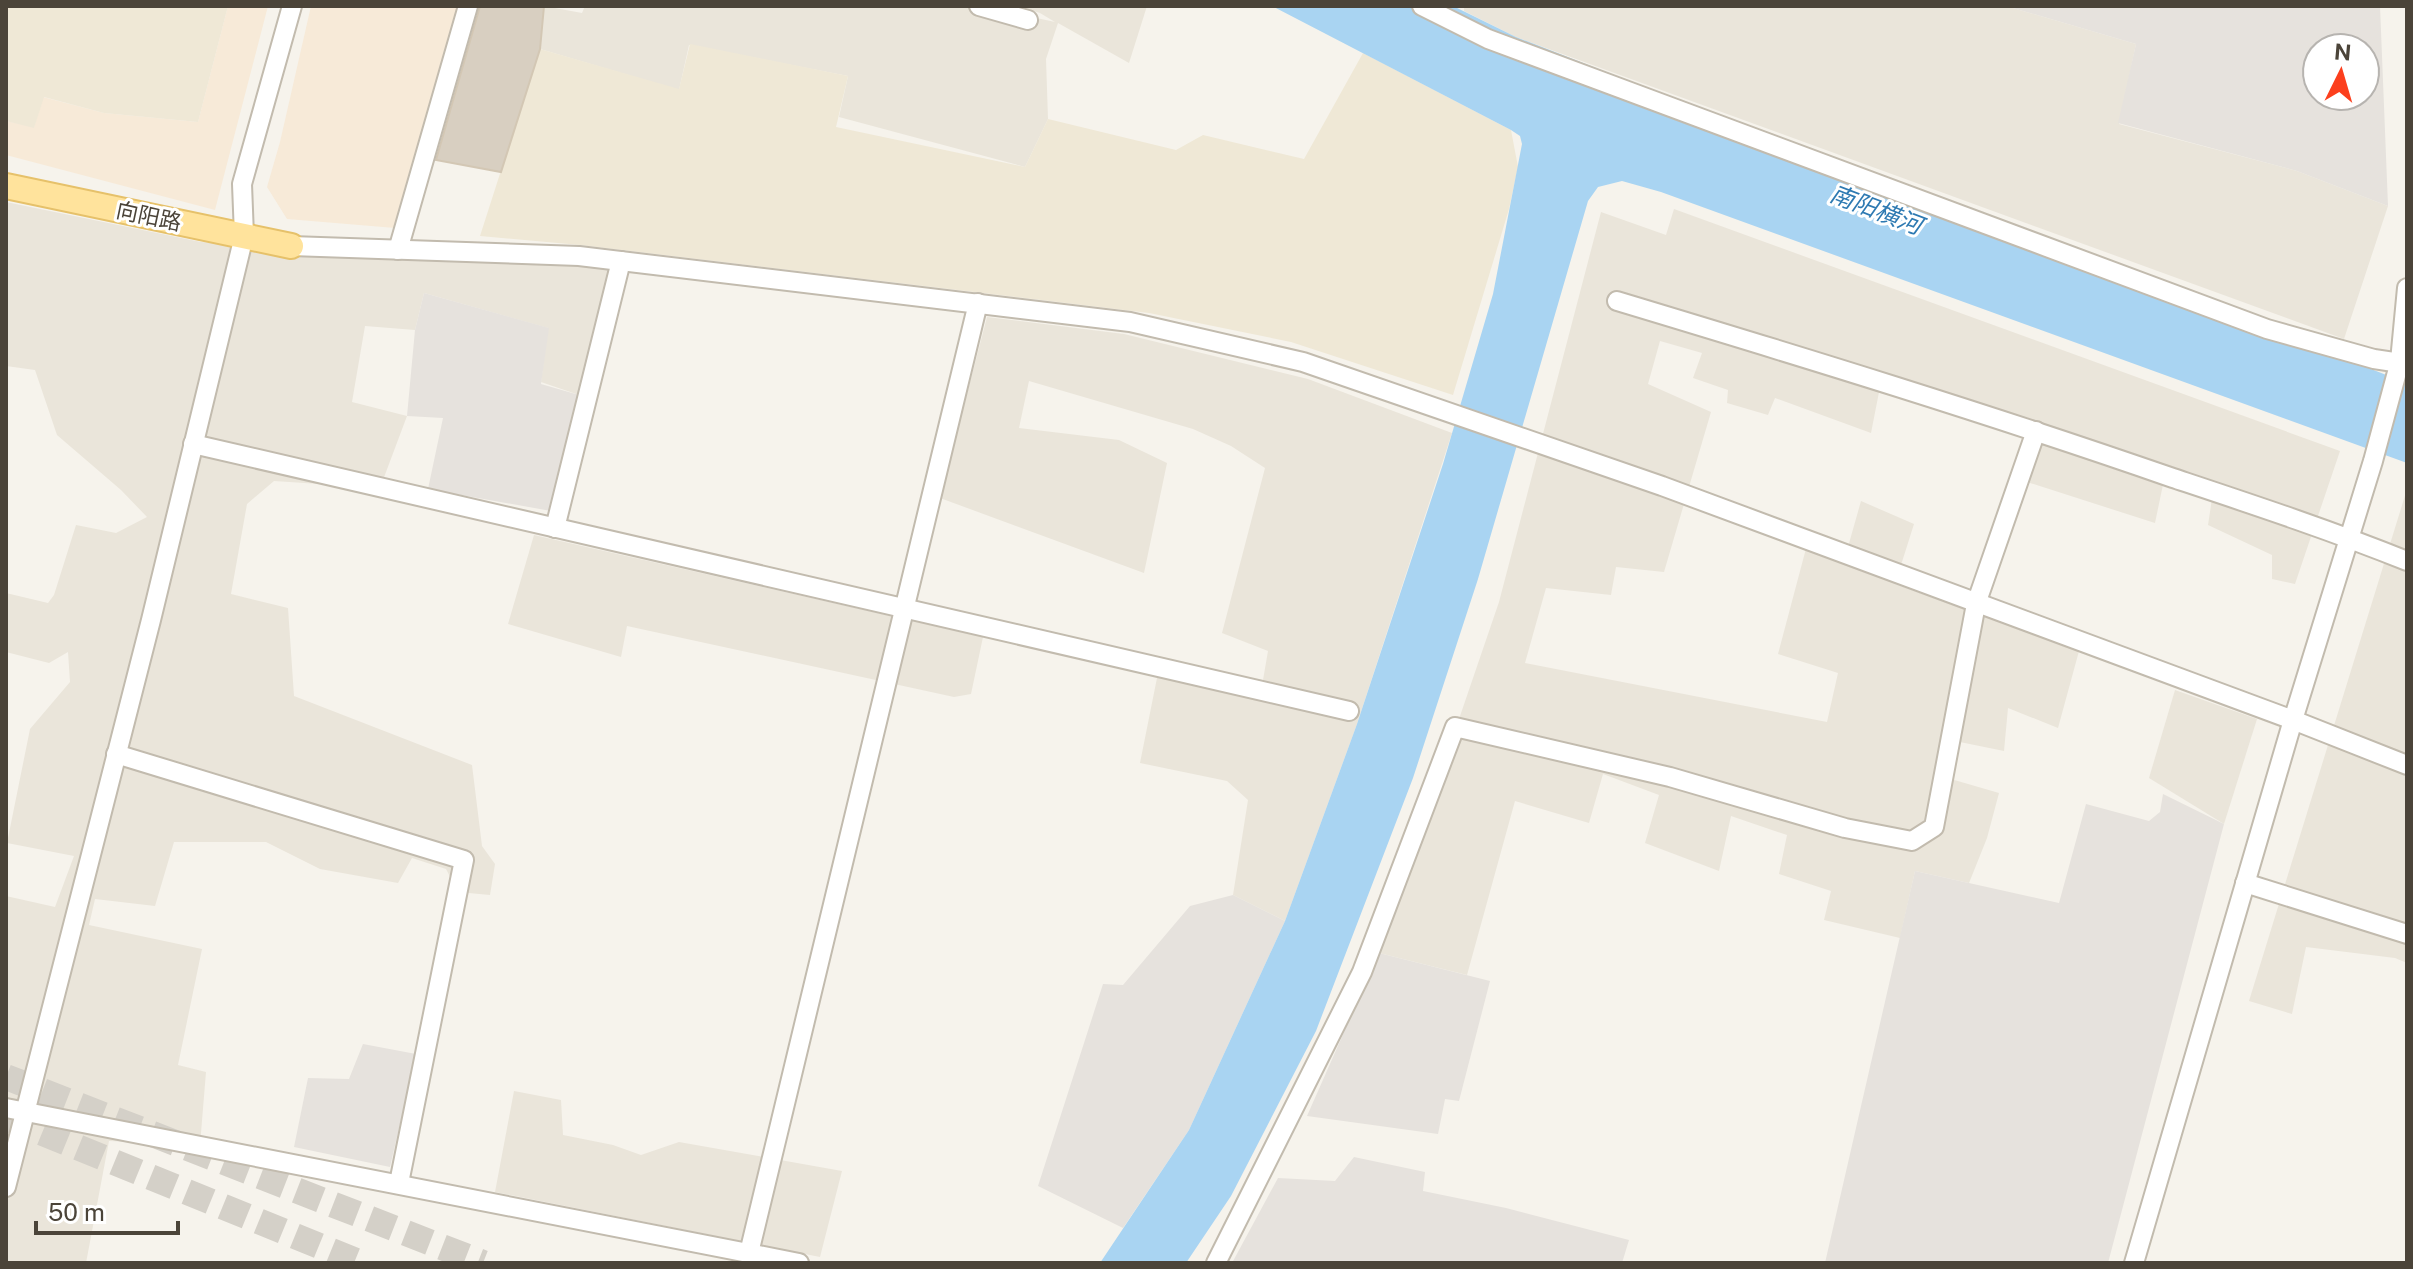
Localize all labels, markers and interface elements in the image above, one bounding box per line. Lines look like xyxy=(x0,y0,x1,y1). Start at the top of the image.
north arrow xyxy=(2301,32,2381,112)
text: N xyxy=(2333,38,2352,66)
water label: 南阳横河 xyxy=(1827,179,1930,241)
street label: 向阳路 xyxy=(114,196,184,236)
scale bar xyxy=(36,1185,178,1235)
text: 50 m xyxy=(48,1198,105,1226)

